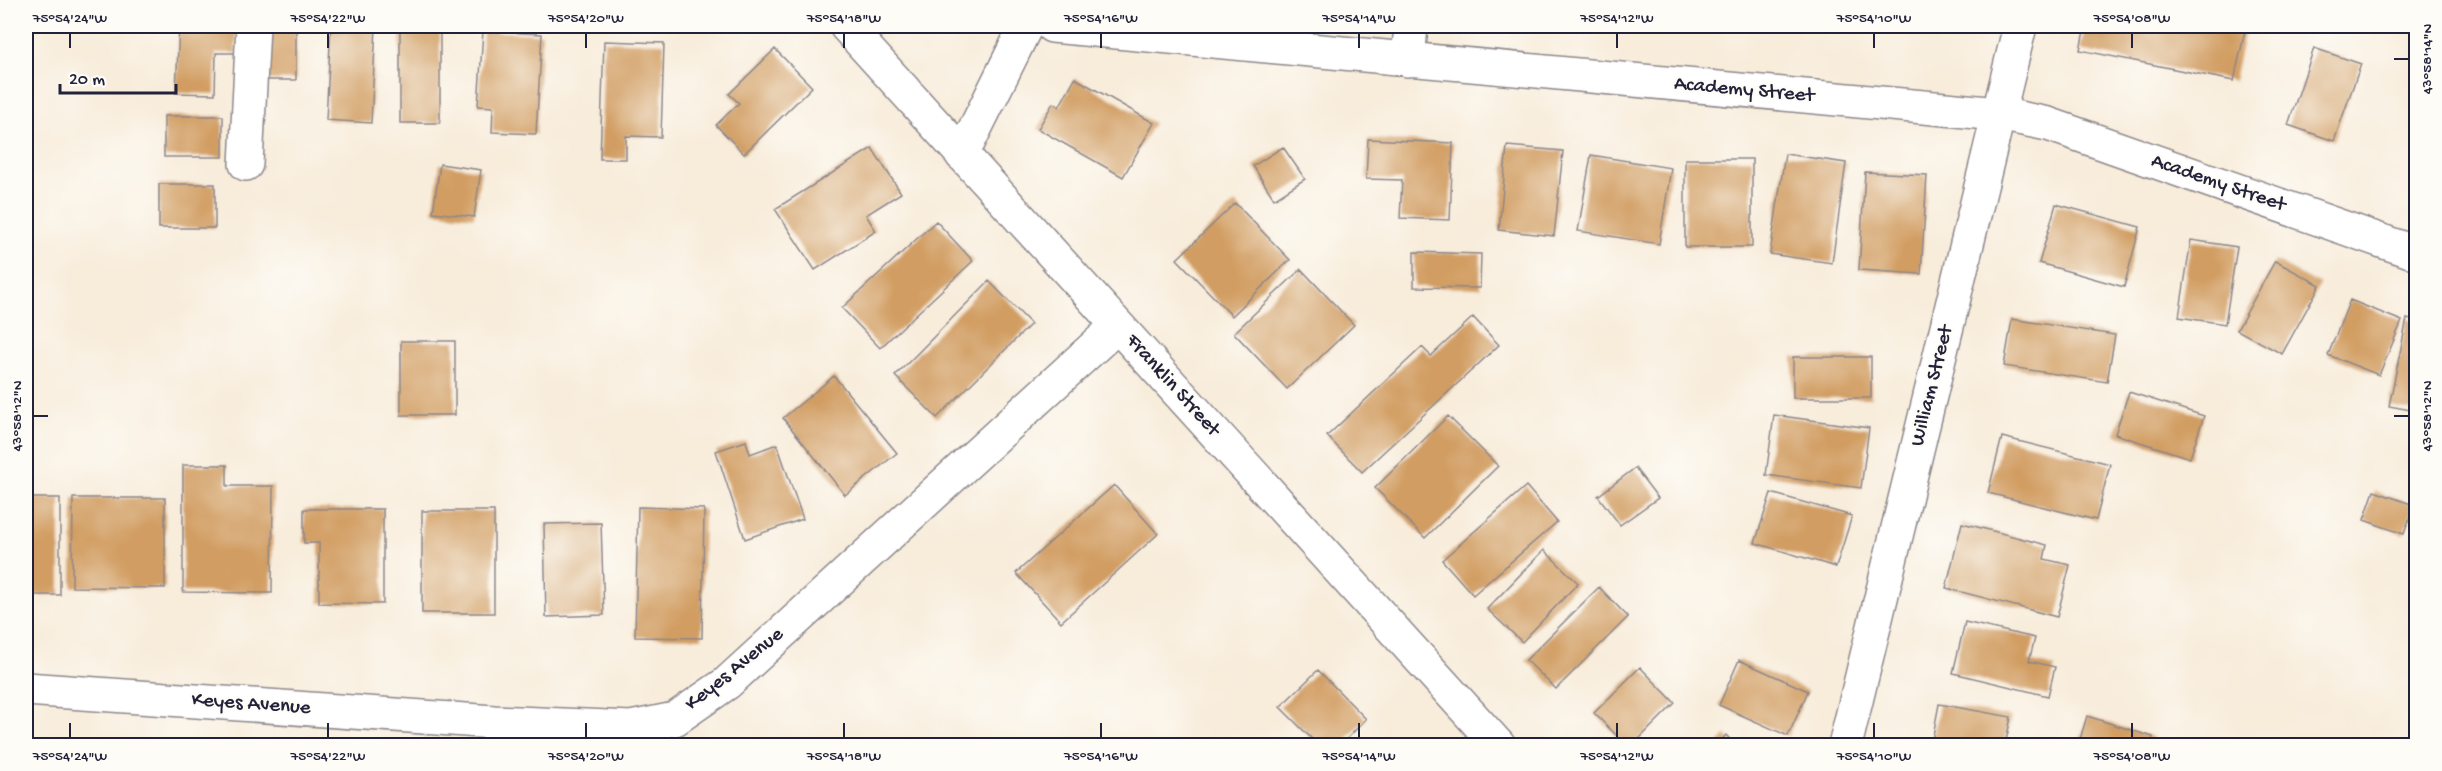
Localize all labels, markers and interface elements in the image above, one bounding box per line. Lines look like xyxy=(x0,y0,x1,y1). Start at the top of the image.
text: 75°54'24"W xyxy=(32,10,108,28)
text: 75°54'22"W xyxy=(290,10,366,28)
text: 75°54'20"W xyxy=(547,10,624,28)
text: 75°54'18"W xyxy=(806,10,881,28)
text: 75°54'16"W xyxy=(1063,10,1138,28)
text: 75°54'14"W xyxy=(1321,10,1396,28)
text: 75°54'12"W xyxy=(1579,10,1654,28)
text: 75°54'10"W xyxy=(1836,10,1912,28)
text: 75°54'08"W xyxy=(2093,10,2171,28)
text: 43°58'14"N xyxy=(2419,23,2437,94)
scale bar xyxy=(60,57,176,95)
text: 20 m xyxy=(69,70,105,91)
street label: Academy Street xyxy=(1673,72,1818,110)
street label: Academy Street xyxy=(2147,149,2291,219)
street label: William Street xyxy=(1906,321,1961,449)
street label: Franklin Street xyxy=(1119,329,1226,444)
text: 43°58'12"N xyxy=(9,380,27,451)
text: 43°58'12"N xyxy=(2419,380,2437,451)
street label: Keyes Avenue xyxy=(681,622,790,717)
street label: Keyes Avenue xyxy=(191,688,313,722)
text: 75°54'24"W xyxy=(32,748,108,766)
text: 75°54'22"W xyxy=(290,748,366,766)
text: 75°54'20"W xyxy=(547,748,624,766)
text: 75°54'18"W xyxy=(806,748,881,766)
text: 75°54'16"W xyxy=(1063,748,1138,766)
text: 75°54'14"W xyxy=(1321,748,1396,766)
text: 75°54'12"W xyxy=(1579,748,1654,766)
text: 75°54'10"W xyxy=(1836,748,1912,766)
text: 75°54'08"W xyxy=(2093,748,2171,766)

